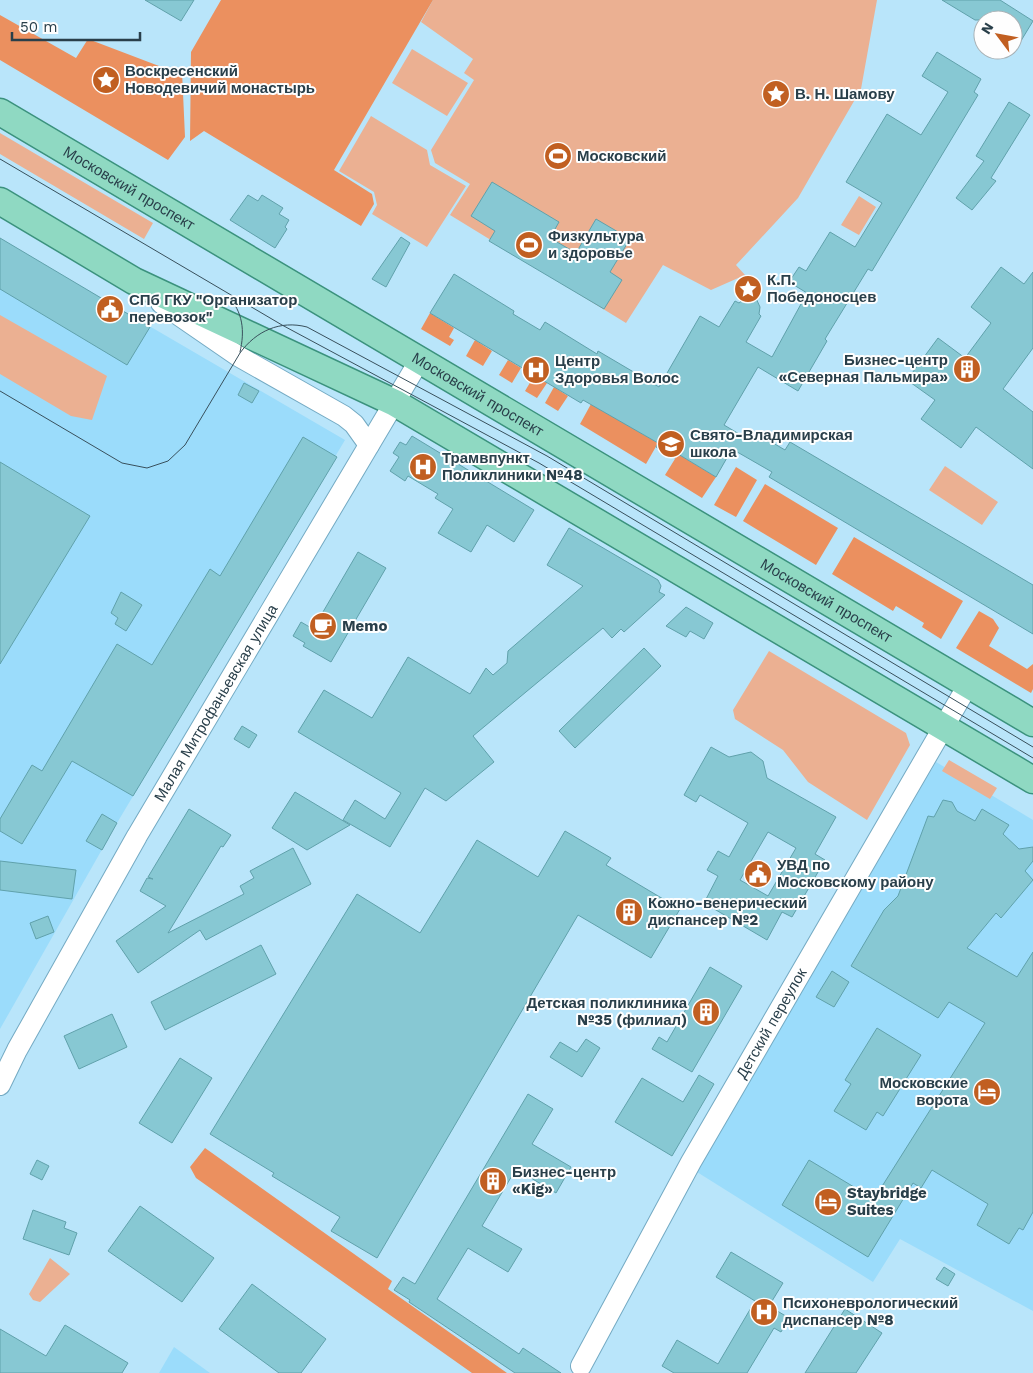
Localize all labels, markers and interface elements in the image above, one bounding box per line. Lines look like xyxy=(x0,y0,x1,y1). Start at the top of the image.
scale bar xyxy=(12,10,140,42)
north arrow xyxy=(973,10,1023,60)
text: 50 m xyxy=(20,18,57,36)
text: N xyxy=(977,19,997,37)
place label: Воскресенский Новодевичий монастырь xyxy=(125,62,315,97)
place icon: Воскресенский Новодевичий монастырь xyxy=(91,65,121,95)
place icon: В. Н. Шамову xyxy=(761,79,791,109)
place label: В. Н. Шамову xyxy=(795,85,895,103)
sports icon: Московский xyxy=(543,141,573,171)
street label: Московский проспект xyxy=(60,142,198,234)
place label: Московский xyxy=(577,147,666,165)
place label: Физкультура и здоровье xyxy=(548,227,645,262)
sports icon: Физкультура и здоровье xyxy=(514,230,544,260)
place label: К.П. Победоносцев xyxy=(767,271,876,306)
place icon: К.П. Победоносцев xyxy=(733,274,763,304)
place label: СПб ГКУ "Организатор перевозок" xyxy=(129,291,297,326)
public building icon: СПб ГКУ "Организатор перевозок" xyxy=(95,294,125,324)
street label: Московский проспект xyxy=(409,349,547,440)
place label: Бизнес-центр «Северная Пальмира» xyxy=(779,351,948,386)
place label: Центр Здоровья Волос xyxy=(555,352,679,387)
building icon: Бизнес-центр «Северная Пальмира» xyxy=(952,354,982,384)
hospital icon: Центр Здоровья Волос xyxy=(521,355,551,385)
place label: Свято-Владимирская школа xyxy=(690,426,853,461)
school or university icon: Свято-Владимирская школа xyxy=(656,429,686,459)
place label: Трамвпункт Поликлиники №48 xyxy=(442,449,583,484)
hospital icon: Трамвпункт Поликлиники №48 xyxy=(408,452,438,482)
street label: Московский проспект xyxy=(757,555,895,647)
street label: Малая Митрофаньевская улица xyxy=(151,601,282,805)
cafe icon: Memo xyxy=(308,611,338,641)
place label: Memo xyxy=(342,617,387,635)
place label: УВД по Московскому району xyxy=(777,856,934,891)
public building icon: УВД по Московскому району xyxy=(743,859,773,889)
place label: Кожно-венерический диспансер №2 xyxy=(648,894,807,929)
building icon: Кожно-венерический диспансер №2 xyxy=(614,897,644,927)
street label: Детский переулок xyxy=(732,965,811,1082)
place label: Детская поликлиника №35 (филиал) xyxy=(526,994,688,1029)
building icon: Детская поликлиника №35 (филиал) xyxy=(691,997,721,1027)
place label: Московские ворота xyxy=(879,1074,969,1109)
hotel icon: Московские ворота xyxy=(972,1077,1002,1107)
place label: Бизнес-центр «Kig» xyxy=(512,1163,616,1198)
building icon: Бизнес-центр «Kig» xyxy=(478,1166,508,1196)
place label: Staybridge Suites xyxy=(847,1184,927,1219)
hotel icon: Staybridge Suites xyxy=(813,1187,843,1217)
place label: Психоневрологический диспансер №8 xyxy=(783,1294,958,1329)
hospital icon: Психоневрологический диспансер №8 xyxy=(749,1297,779,1327)

